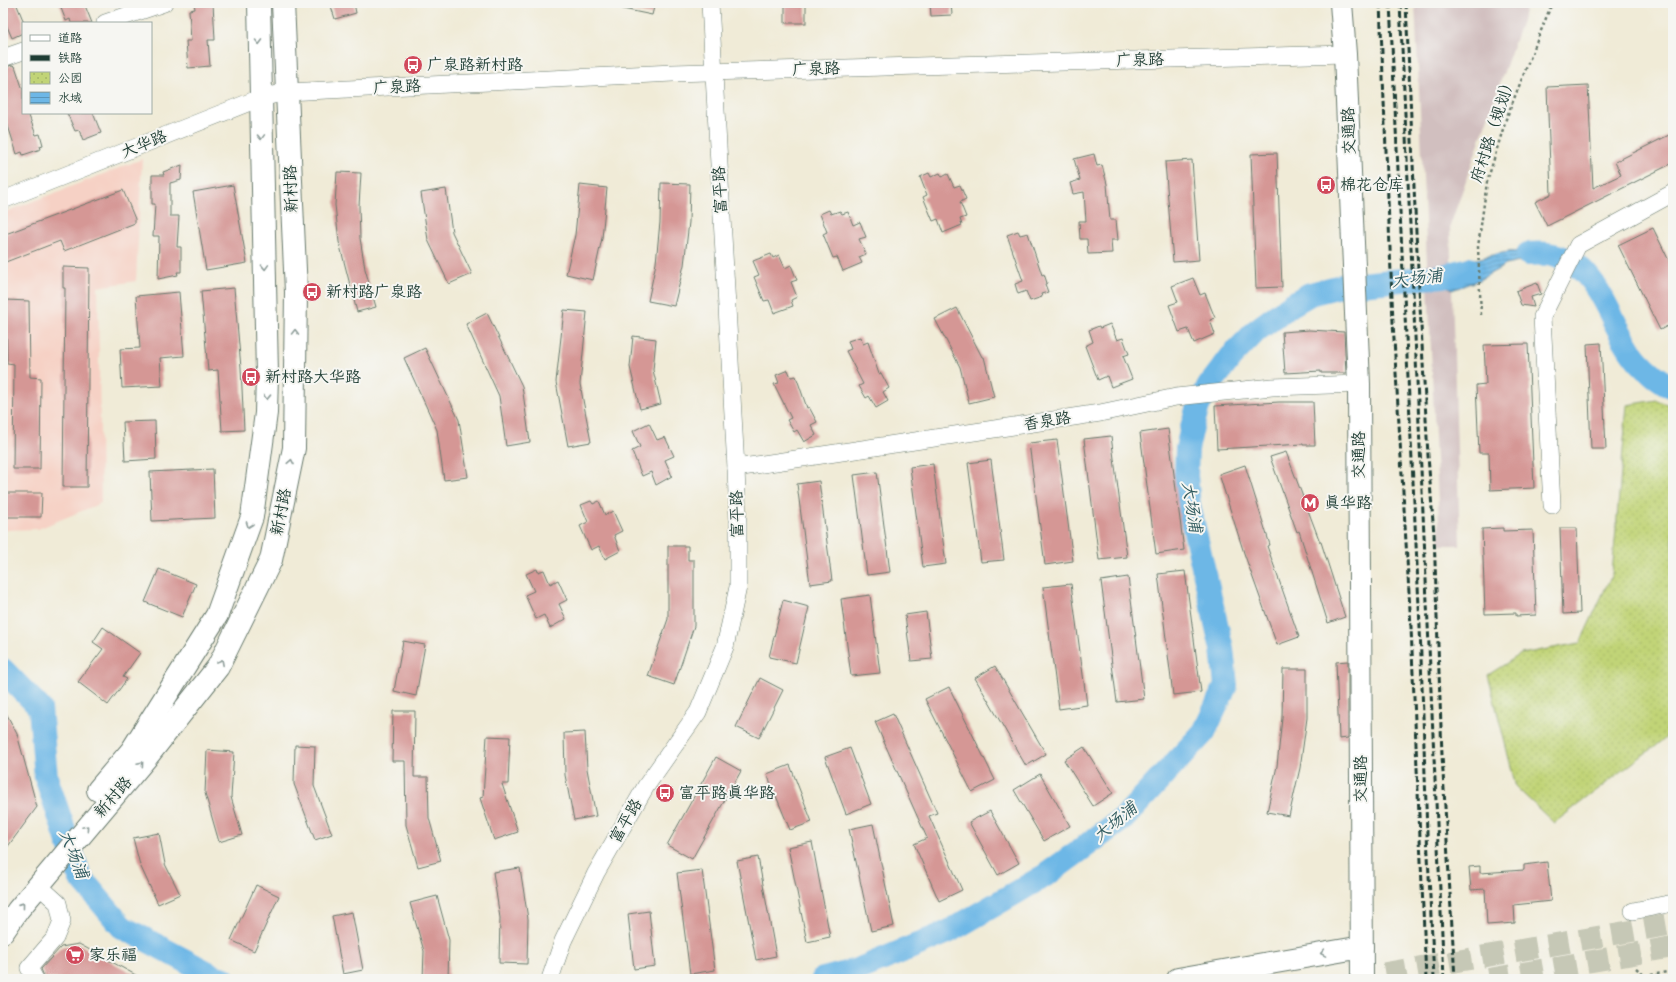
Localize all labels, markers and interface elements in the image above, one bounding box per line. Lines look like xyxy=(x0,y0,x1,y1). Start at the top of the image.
legend xyxy=(22,22,152,114)
text: 道路 xyxy=(58,30,82,46)
one-way arrow xyxy=(255,39,263,45)
street label: 广泉路 xyxy=(1116,49,1164,71)
text: 铁路 xyxy=(58,50,82,66)
bus stop icon: 广泉路新村路 xyxy=(402,54,424,76)
place label: 广泉路新村路 xyxy=(427,55,523,75)
street label: 广泉路 xyxy=(792,58,840,80)
text: 公园 xyxy=(58,70,82,86)
street label: 府村路（规划） xyxy=(1466,73,1520,185)
street label: 广泉路 xyxy=(373,76,421,98)
text: 水域 xyxy=(58,90,82,106)
street label: 交通路 xyxy=(1338,107,1360,155)
street label: 大华路 xyxy=(118,126,170,162)
one-way arrow xyxy=(257,134,265,140)
street label: 新村路 xyxy=(280,165,302,213)
street label: 富平路 xyxy=(709,166,731,214)
bus stop icon: 棉花仓库 xyxy=(1315,174,1337,196)
place label: 棉花仓库 xyxy=(1340,175,1404,195)
one-way arrow xyxy=(260,264,269,270)
water label: 大场浦 xyxy=(1390,264,1446,292)
bus stop icon: 新村路广泉路 xyxy=(301,281,323,303)
place label: 新村路广泉路 xyxy=(326,282,422,302)
one-way arrow xyxy=(291,329,299,335)
bus stop icon: 新村路大华路 xyxy=(240,366,262,388)
place label: 新村路大华路 xyxy=(265,367,361,387)
one-way arrow xyxy=(262,394,271,400)
street label: 香泉路 xyxy=(1022,407,1072,435)
street label: 交通路 xyxy=(1349,431,1369,479)
one-way arrow xyxy=(287,459,295,465)
water label: 大场浦 xyxy=(1178,480,1207,536)
street label: 新村路 xyxy=(267,487,295,537)
street label: 富平路 xyxy=(727,490,747,538)
metro station icon: 真华路 xyxy=(1299,492,1321,514)
place label: 真华路 xyxy=(1324,493,1372,513)
one-way arrow xyxy=(245,521,253,528)
one-way arrow xyxy=(216,659,223,666)
street label: 交通路 xyxy=(1351,755,1371,803)
one-way arrow xyxy=(136,762,143,769)
street label: 新村路 xyxy=(90,772,136,822)
bus stop icon: 富平路真华路 xyxy=(654,782,676,804)
place label: 富平路真华路 xyxy=(679,783,775,803)
street label: 富平路 xyxy=(605,795,647,847)
water label: 大场浦 xyxy=(1089,796,1143,846)
water label: 大场浦 xyxy=(55,826,94,883)
one-way arrow xyxy=(81,826,88,833)
one-way arrow xyxy=(17,902,24,910)
supermarket icon: 家乐福 xyxy=(64,944,86,966)
place label: 家乐福 xyxy=(89,945,137,965)
one-way arrow xyxy=(1320,949,1327,957)

